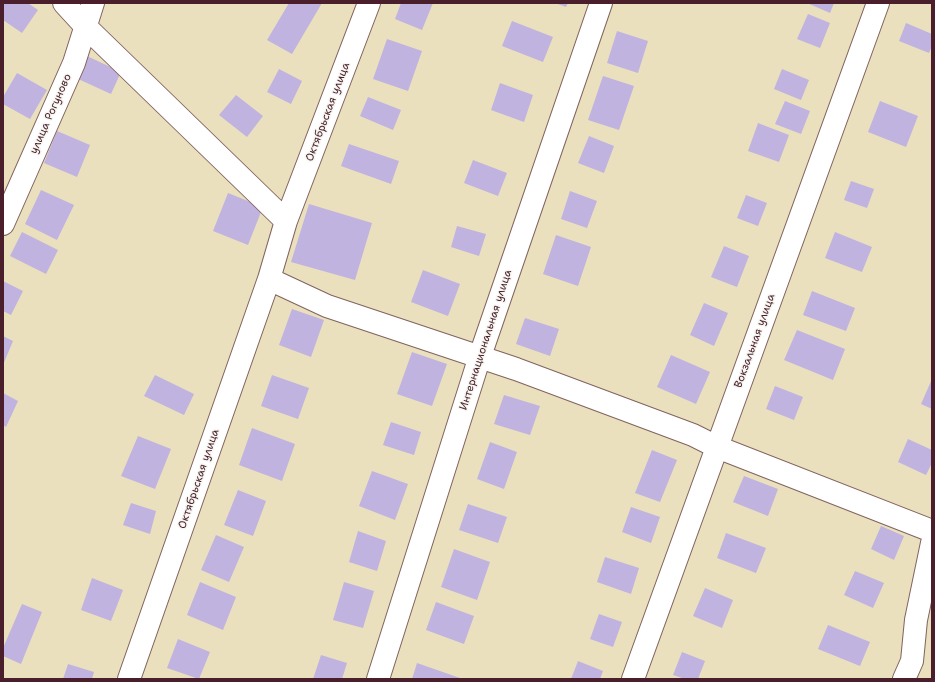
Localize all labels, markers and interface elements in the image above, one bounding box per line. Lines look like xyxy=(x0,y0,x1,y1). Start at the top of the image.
street label: Октябрьская улица xyxy=(303,61,353,163)
street label: улица Рогуново xyxy=(27,72,75,156)
street label: Интернациональная улица xyxy=(457,268,515,412)
street label: Вокзальная улица xyxy=(732,292,778,390)
street label: Октябрьская улица xyxy=(176,427,222,531)

